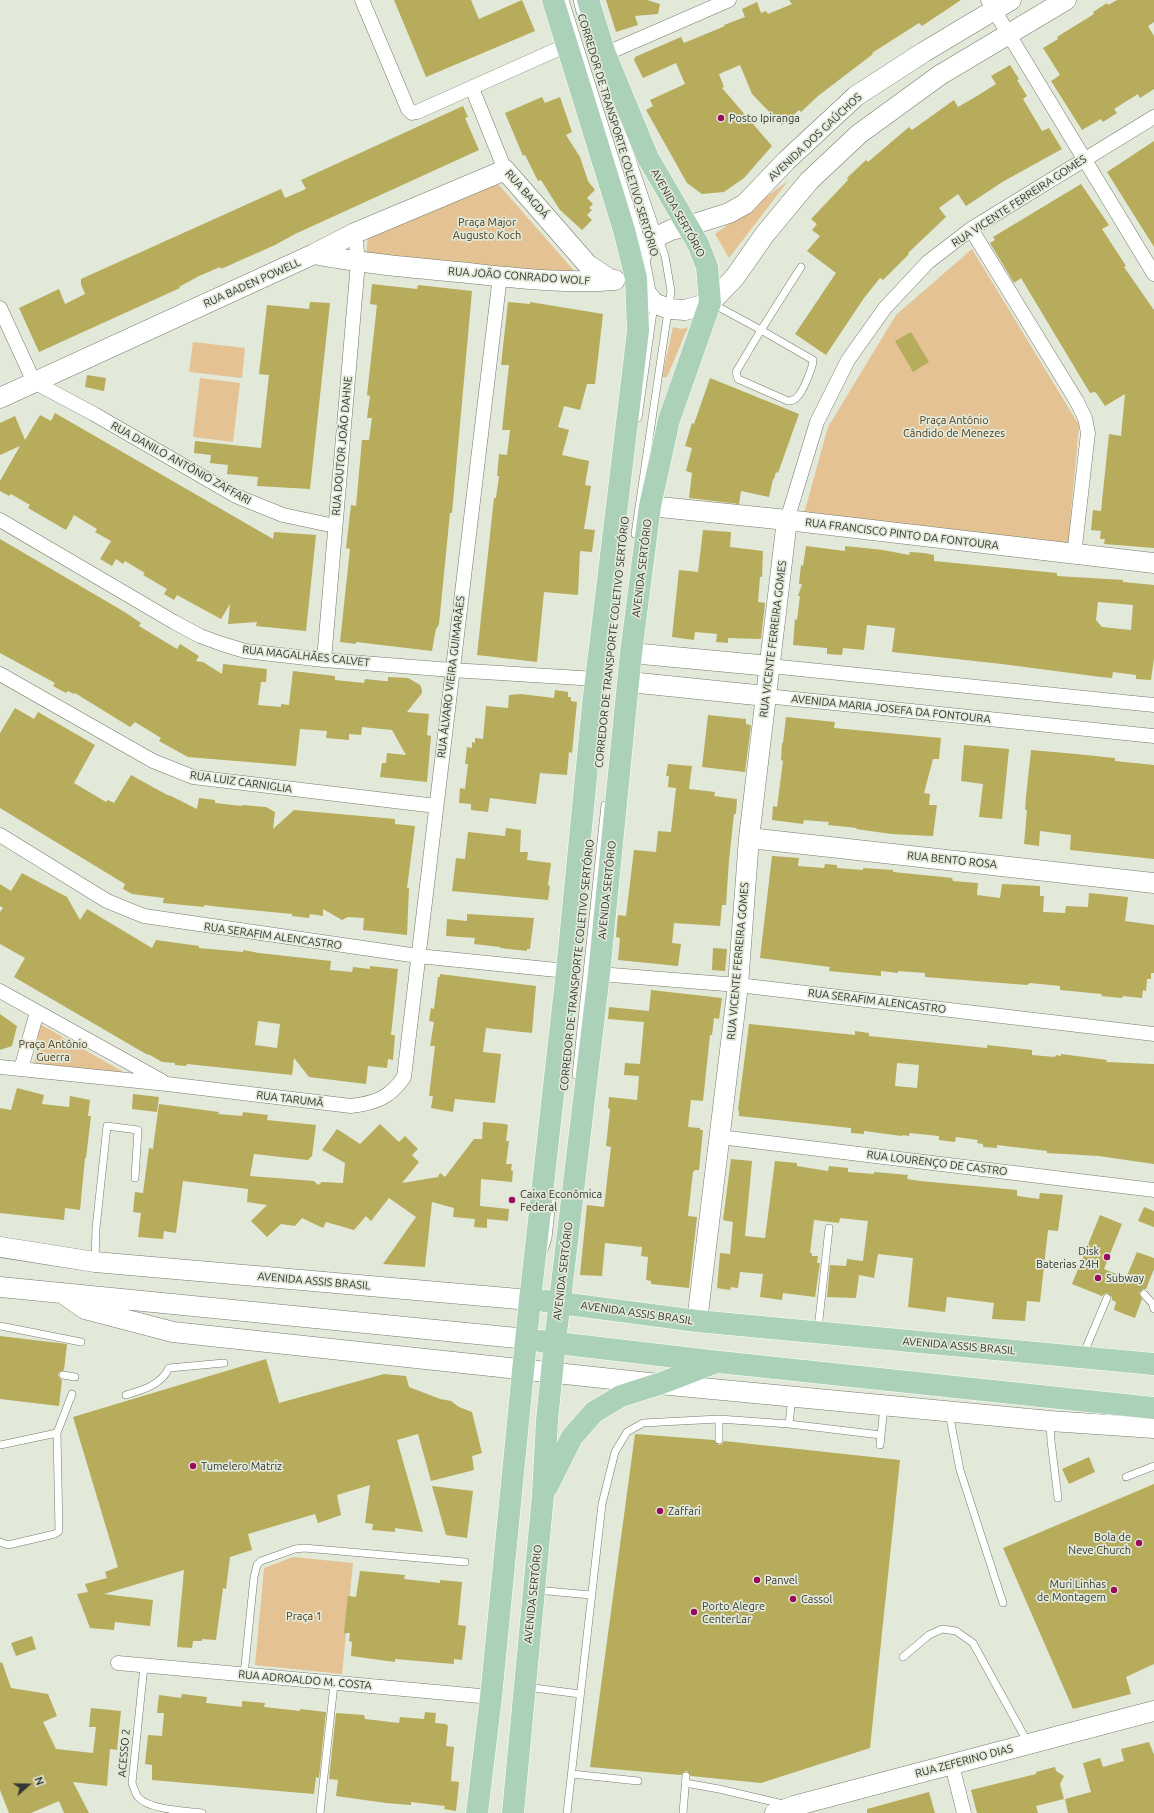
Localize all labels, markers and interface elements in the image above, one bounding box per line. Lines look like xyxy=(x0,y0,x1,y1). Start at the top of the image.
street label: CORREDOR DE TRANSPORTE COLETIVO SERTÓRIO xyxy=(575,12,661,258)
street label: AVENIDA DOS GAÚCHOS xyxy=(766,90,864,184)
place label: Posto Ipiranga xyxy=(729,111,800,125)
marker: Posto Ipiranga xyxy=(716,113,726,123)
street label: RUA VICENTE FERREIRA GOMES xyxy=(949,152,1089,250)
street label: AVENIDA SERTÓRIO xyxy=(648,166,708,260)
street label: RUA BAGDÁ xyxy=(502,167,552,221)
park label: Praça Major Augusto Koch xyxy=(453,215,521,241)
street label: RUA BADEN POWELL xyxy=(201,256,303,310)
street label: RUA JOÃO CONRADO WOLF xyxy=(448,264,590,288)
street label: RUA DOUTOR JOÃO DAHNE xyxy=(329,376,355,516)
park label: Praça Antônio Cândido de Menezes xyxy=(903,413,1005,439)
street label: RUA DANILO ANTÔNIO ZAFFARI xyxy=(108,419,254,507)
street label: CORREDOR DE TRANSPORTE COLETIVO SERTÓRIO xyxy=(592,515,632,769)
street label: RUA FRANCISCO PINTO DA FONTOURA xyxy=(804,516,1000,552)
street label: AVENIDA SERTÓRIO xyxy=(629,518,655,618)
street label: RUA VICENTE FERREIRA GOMES xyxy=(757,560,789,718)
street label: RUA ÁLVARO VIEIRA GUIMARÃES xyxy=(434,595,468,759)
street label: RUA MAGALHÃES CALVET xyxy=(242,643,370,669)
street label: AVENIDA MARIA JOSEFA DA FONTOURA xyxy=(791,692,991,726)
street label: RUA LUIZ CARNIGLIA xyxy=(189,768,293,796)
street label: CORREDOR DE TRANSPORTE COLETIVO SERTÓRIO xyxy=(557,838,597,1092)
street label: AVENIDA SERTÓRIO xyxy=(595,840,619,940)
street label: RUA BENTO ROSA xyxy=(906,849,998,871)
street label: RUA VICENTE FERREIRA GOMES xyxy=(725,882,751,1040)
street label: RUA SERAFIM ALENCASTRO xyxy=(203,920,343,952)
street label: RUA SERAFIM ALENCASTRO xyxy=(807,986,947,1016)
park label: Praça Antônio Guerra xyxy=(18,1037,88,1063)
street label: RUA TARUMÃ xyxy=(256,1088,324,1110)
street label: RUA LOURENÇO DE CASTRO xyxy=(866,1148,1008,1178)
place label: Caixa Econômica Federal xyxy=(520,1187,602,1213)
marker: Caixa Econômica Federal xyxy=(507,1195,517,1205)
street label: AVENIDA SERTÓRIO xyxy=(550,1221,576,1321)
place label: Disk Baterias 24H xyxy=(1036,1244,1099,1270)
marker: Disk Baterias 24H xyxy=(1102,1252,1112,1262)
street label: AVENIDA ASSIS BRASIL xyxy=(257,1269,371,1293)
place label: Subway xyxy=(1106,1271,1144,1285)
marker: Subway xyxy=(1093,1273,1103,1283)
street label: AVENIDA ASSIS BRASIL xyxy=(580,1299,694,1327)
street label: AVENIDA ASSIS BRASIL xyxy=(902,1334,1016,1358)
place label: Tumelero Matriz xyxy=(201,1459,282,1473)
marker: Tumelero Matriz xyxy=(188,1461,198,1471)
place label: Zaffari xyxy=(668,1504,701,1518)
marker: Zaffari xyxy=(655,1506,665,1516)
place label: Bola de Neve Church xyxy=(1068,1530,1131,1556)
marker: Bola de Neve Church xyxy=(1134,1538,1144,1548)
street label: AVENIDA SERTÓRIO xyxy=(521,1544,545,1644)
place label: Panvel xyxy=(765,1573,798,1587)
marker: Panvel xyxy=(752,1575,762,1585)
place label: Muri Linhas de Montagem xyxy=(1037,1577,1106,1603)
marker: Muri Linhas de Montagem xyxy=(1109,1585,1119,1595)
place label: Cassol xyxy=(801,1592,832,1606)
marker: Cassol xyxy=(788,1594,798,1604)
place label: Porto Alegre CenterLar xyxy=(702,1599,765,1625)
marker: Porto Alegre CenterLar xyxy=(689,1607,699,1617)
park label: Praça 1 xyxy=(286,1609,322,1623)
street label: RUA ADROALDO M. COSTA xyxy=(238,1668,372,1692)
street label: ACESSO 2 xyxy=(115,1728,133,1778)
street label: RUA ZEFERINO DIAS xyxy=(914,1742,1014,1780)
north arrow xyxy=(8,1765,48,1805)
text: N xyxy=(32,1775,46,1787)

